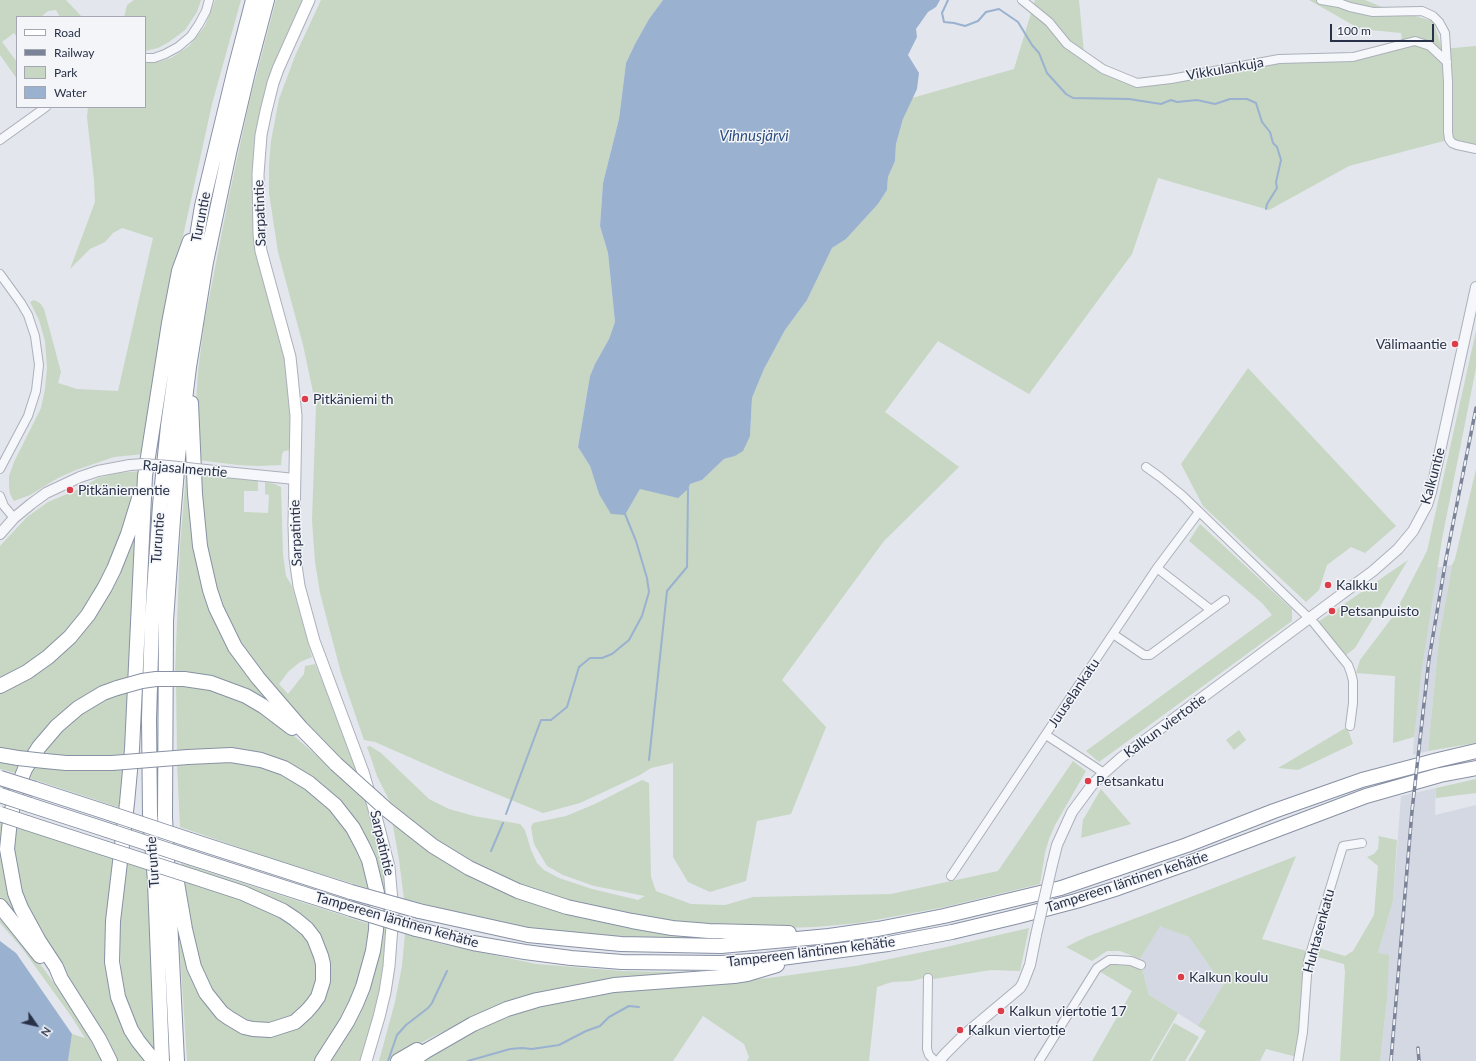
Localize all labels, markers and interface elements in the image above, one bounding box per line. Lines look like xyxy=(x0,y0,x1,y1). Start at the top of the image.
legend xyxy=(16,16,146,108)
scale bar xyxy=(1332,16,1436,42)
text: 100 m xyxy=(1337,23,1371,38)
text: Road xyxy=(54,25,81,40)
text: Railway xyxy=(54,45,94,60)
street label: Vikkulankuja xyxy=(1185,54,1265,84)
text: Park xyxy=(54,65,77,80)
text: Water xyxy=(54,85,87,100)
water label: Vihnusjärvi xyxy=(719,127,789,145)
street label: Sarpatintie xyxy=(250,179,270,247)
street label: Turuntie xyxy=(188,190,214,244)
place label: Välimaantie xyxy=(1376,336,1447,352)
marker: Välimaantie xyxy=(1450,339,1460,349)
place label: Pitkäniemi th xyxy=(313,391,394,407)
marker: Pitkäniemi th xyxy=(300,394,310,404)
street label: Kalkuntie xyxy=(1417,446,1449,506)
street label: Rajasalmentie xyxy=(142,457,228,481)
place label: Pitkäniementie xyxy=(78,482,170,498)
marker: Pitkäniementie xyxy=(65,485,75,495)
street label: Sarpatintie xyxy=(286,499,306,567)
street label: Turuntie xyxy=(148,512,168,564)
place label: Kalkku xyxy=(1336,577,1378,593)
marker: Kalkku xyxy=(1323,580,1333,590)
place label: Petsanpuisto xyxy=(1340,603,1419,619)
marker: Petsanpuisto xyxy=(1327,606,1337,616)
street label: Juuselankatu xyxy=(1045,655,1103,731)
street label: Kalkun viertotie xyxy=(1121,690,1209,762)
place label: Petsankatu xyxy=(1096,773,1164,789)
marker: Petsankatu xyxy=(1083,776,1093,786)
street label: Sarpatintie xyxy=(366,809,398,877)
street label: Turuntie xyxy=(143,836,163,888)
street label: Tampereen läntinen kehätie xyxy=(1044,848,1210,916)
street label: Huhtasenkatu xyxy=(1300,887,1338,975)
street label: Tampereen läntinen kehätie xyxy=(313,889,481,951)
street label: Tampereen läntinen kehätie xyxy=(726,933,896,971)
place label: Kalkun koulu xyxy=(1189,969,1268,985)
marker: Kalkun koulu xyxy=(1176,972,1186,982)
place label: Kalkun viertotie 17 xyxy=(1009,1003,1127,1019)
north arrow xyxy=(16,1005,56,1045)
marker: Kalkun viertotie 17 xyxy=(996,1006,1006,1016)
place label: Kalkun viertotie xyxy=(968,1022,1066,1038)
text: N xyxy=(39,1025,54,1039)
marker: Kalkun viertotie xyxy=(955,1025,965,1035)

